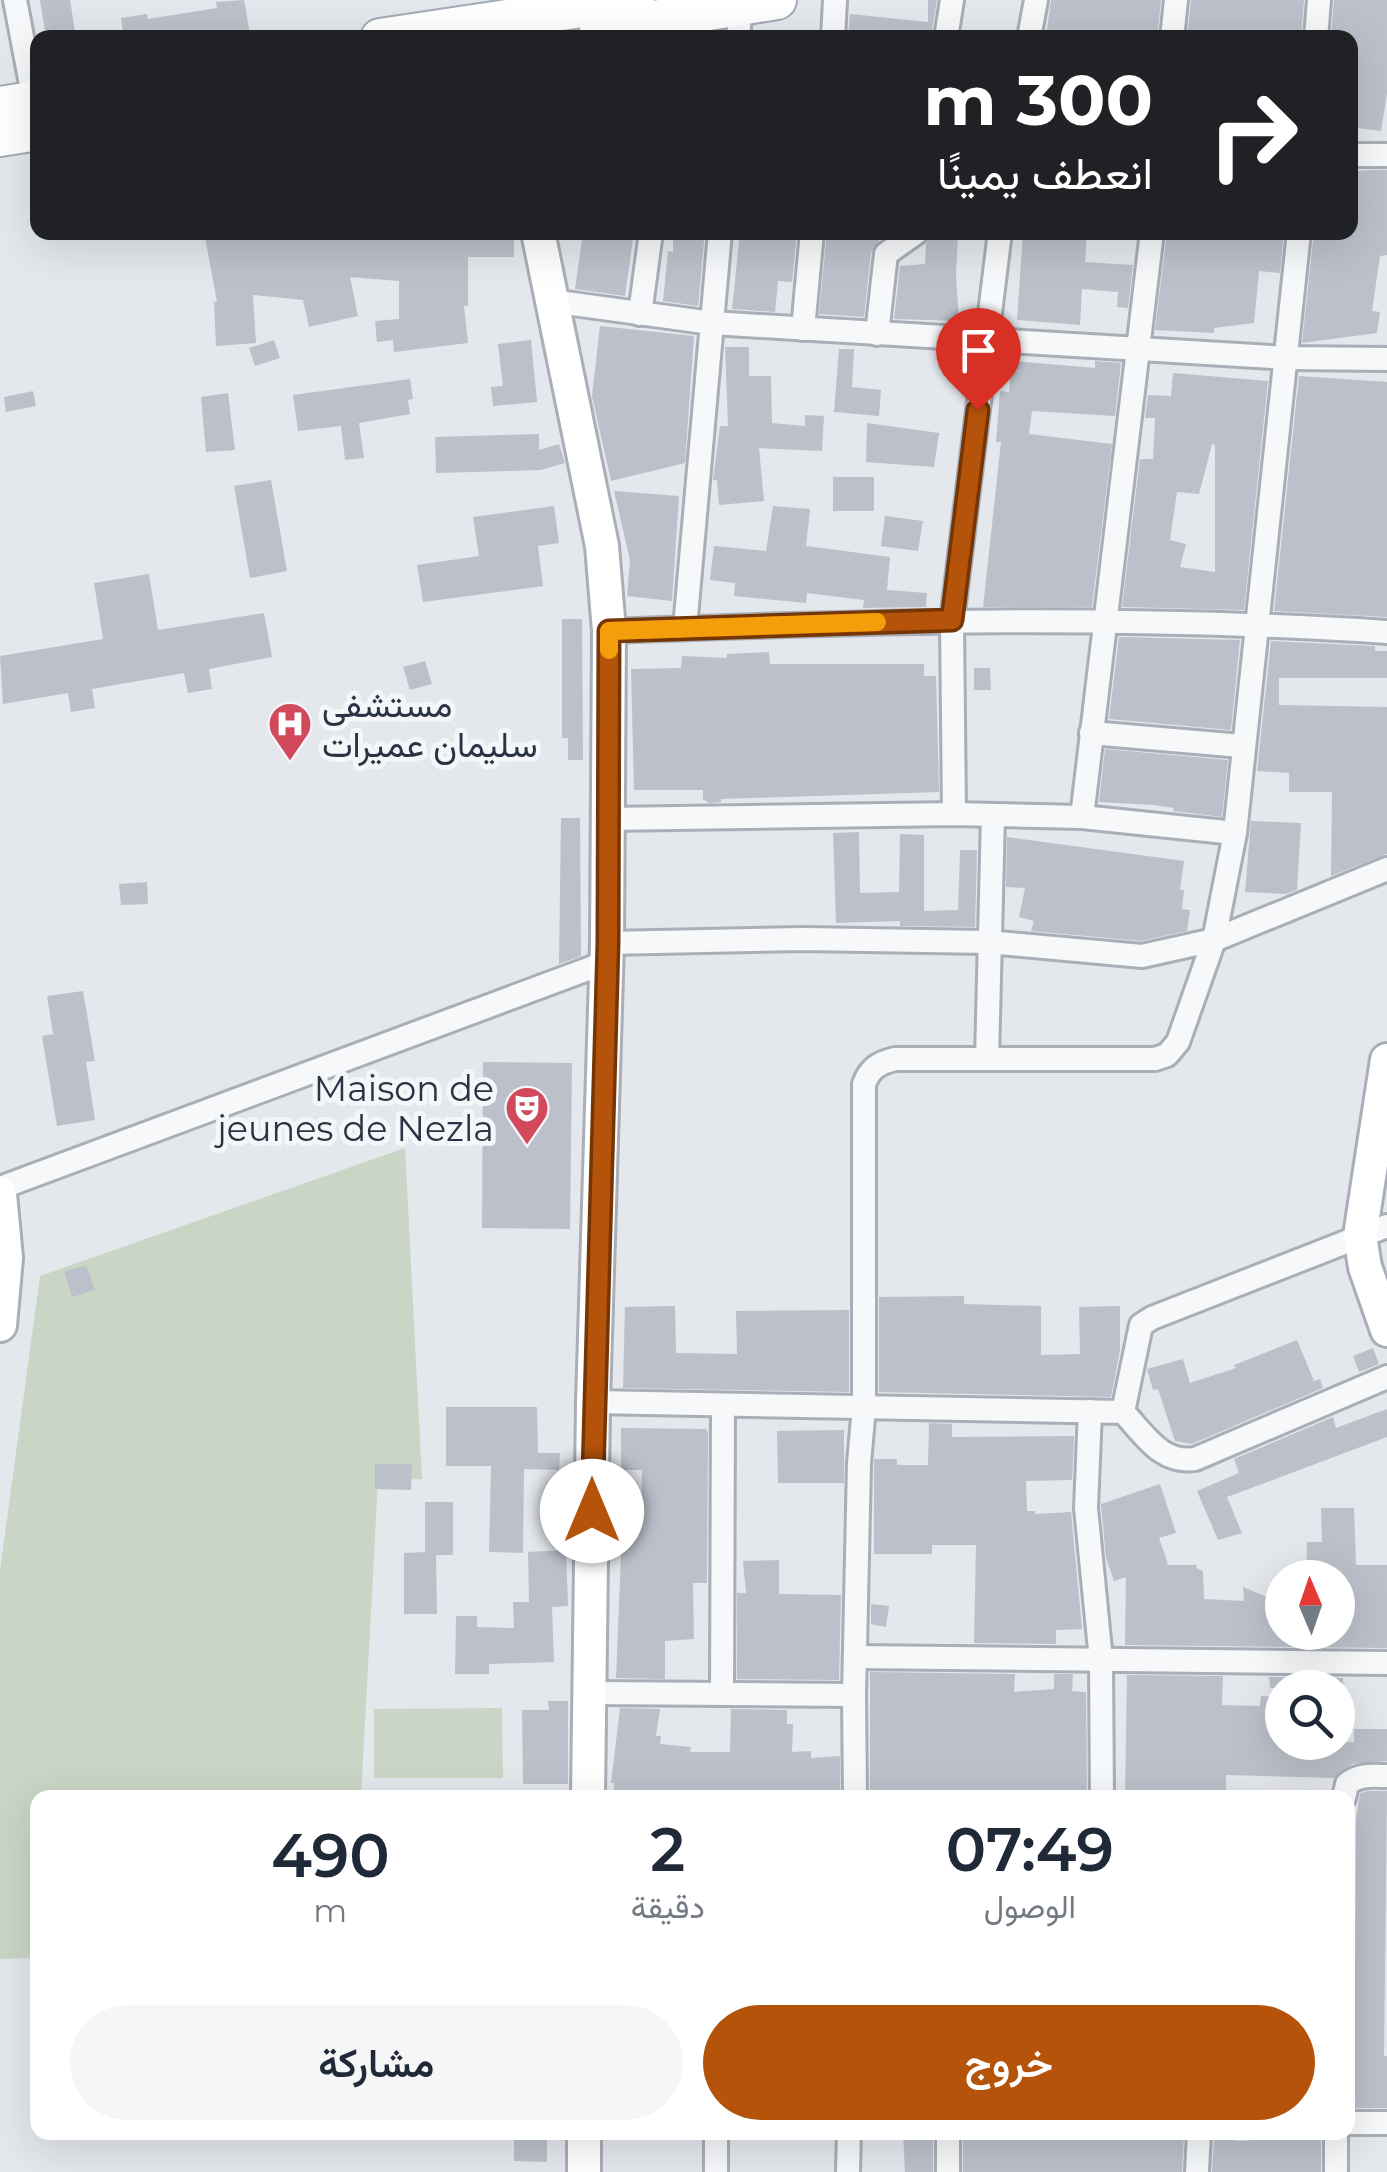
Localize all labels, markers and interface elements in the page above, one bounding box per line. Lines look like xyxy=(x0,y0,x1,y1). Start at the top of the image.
text: 300 m xyxy=(923,57,1153,143)
icon: right xyxy=(1188,70,1318,200)
text: انعطف يمينًا xyxy=(937,145,1153,200)
pin xyxy=(936,308,1021,411)
icon: arrive xyxy=(951,323,1006,378)
place label: مستشفى سليمان عميرات xyxy=(322,683,538,767)
hospital icon: مستشفى سليمان عميرات xyxy=(267,701,313,762)
place label: Maison de jeunes de Nezla xyxy=(213,1067,494,1150)
theatre icon: Maison de jeunes de Nezla xyxy=(504,1085,550,1146)
position arrow xyxy=(540,1459,644,1563)
north arrow xyxy=(1265,1560,1355,1650)
map controls xyxy=(1265,1560,1355,1760)
button: search xyxy=(1265,1670,1355,1760)
text: 2 xyxy=(650,1813,685,1886)
text: 07:49 xyxy=(946,1813,1114,1886)
text: 490 xyxy=(271,1819,390,1892)
text: دقيقة xyxy=(631,1887,705,1926)
text: الوصول xyxy=(984,1887,1076,1926)
text: m xyxy=(313,1891,347,1930)
button: مشاركة xyxy=(70,2005,683,2120)
button: خروج xyxy=(703,2005,1315,2120)

